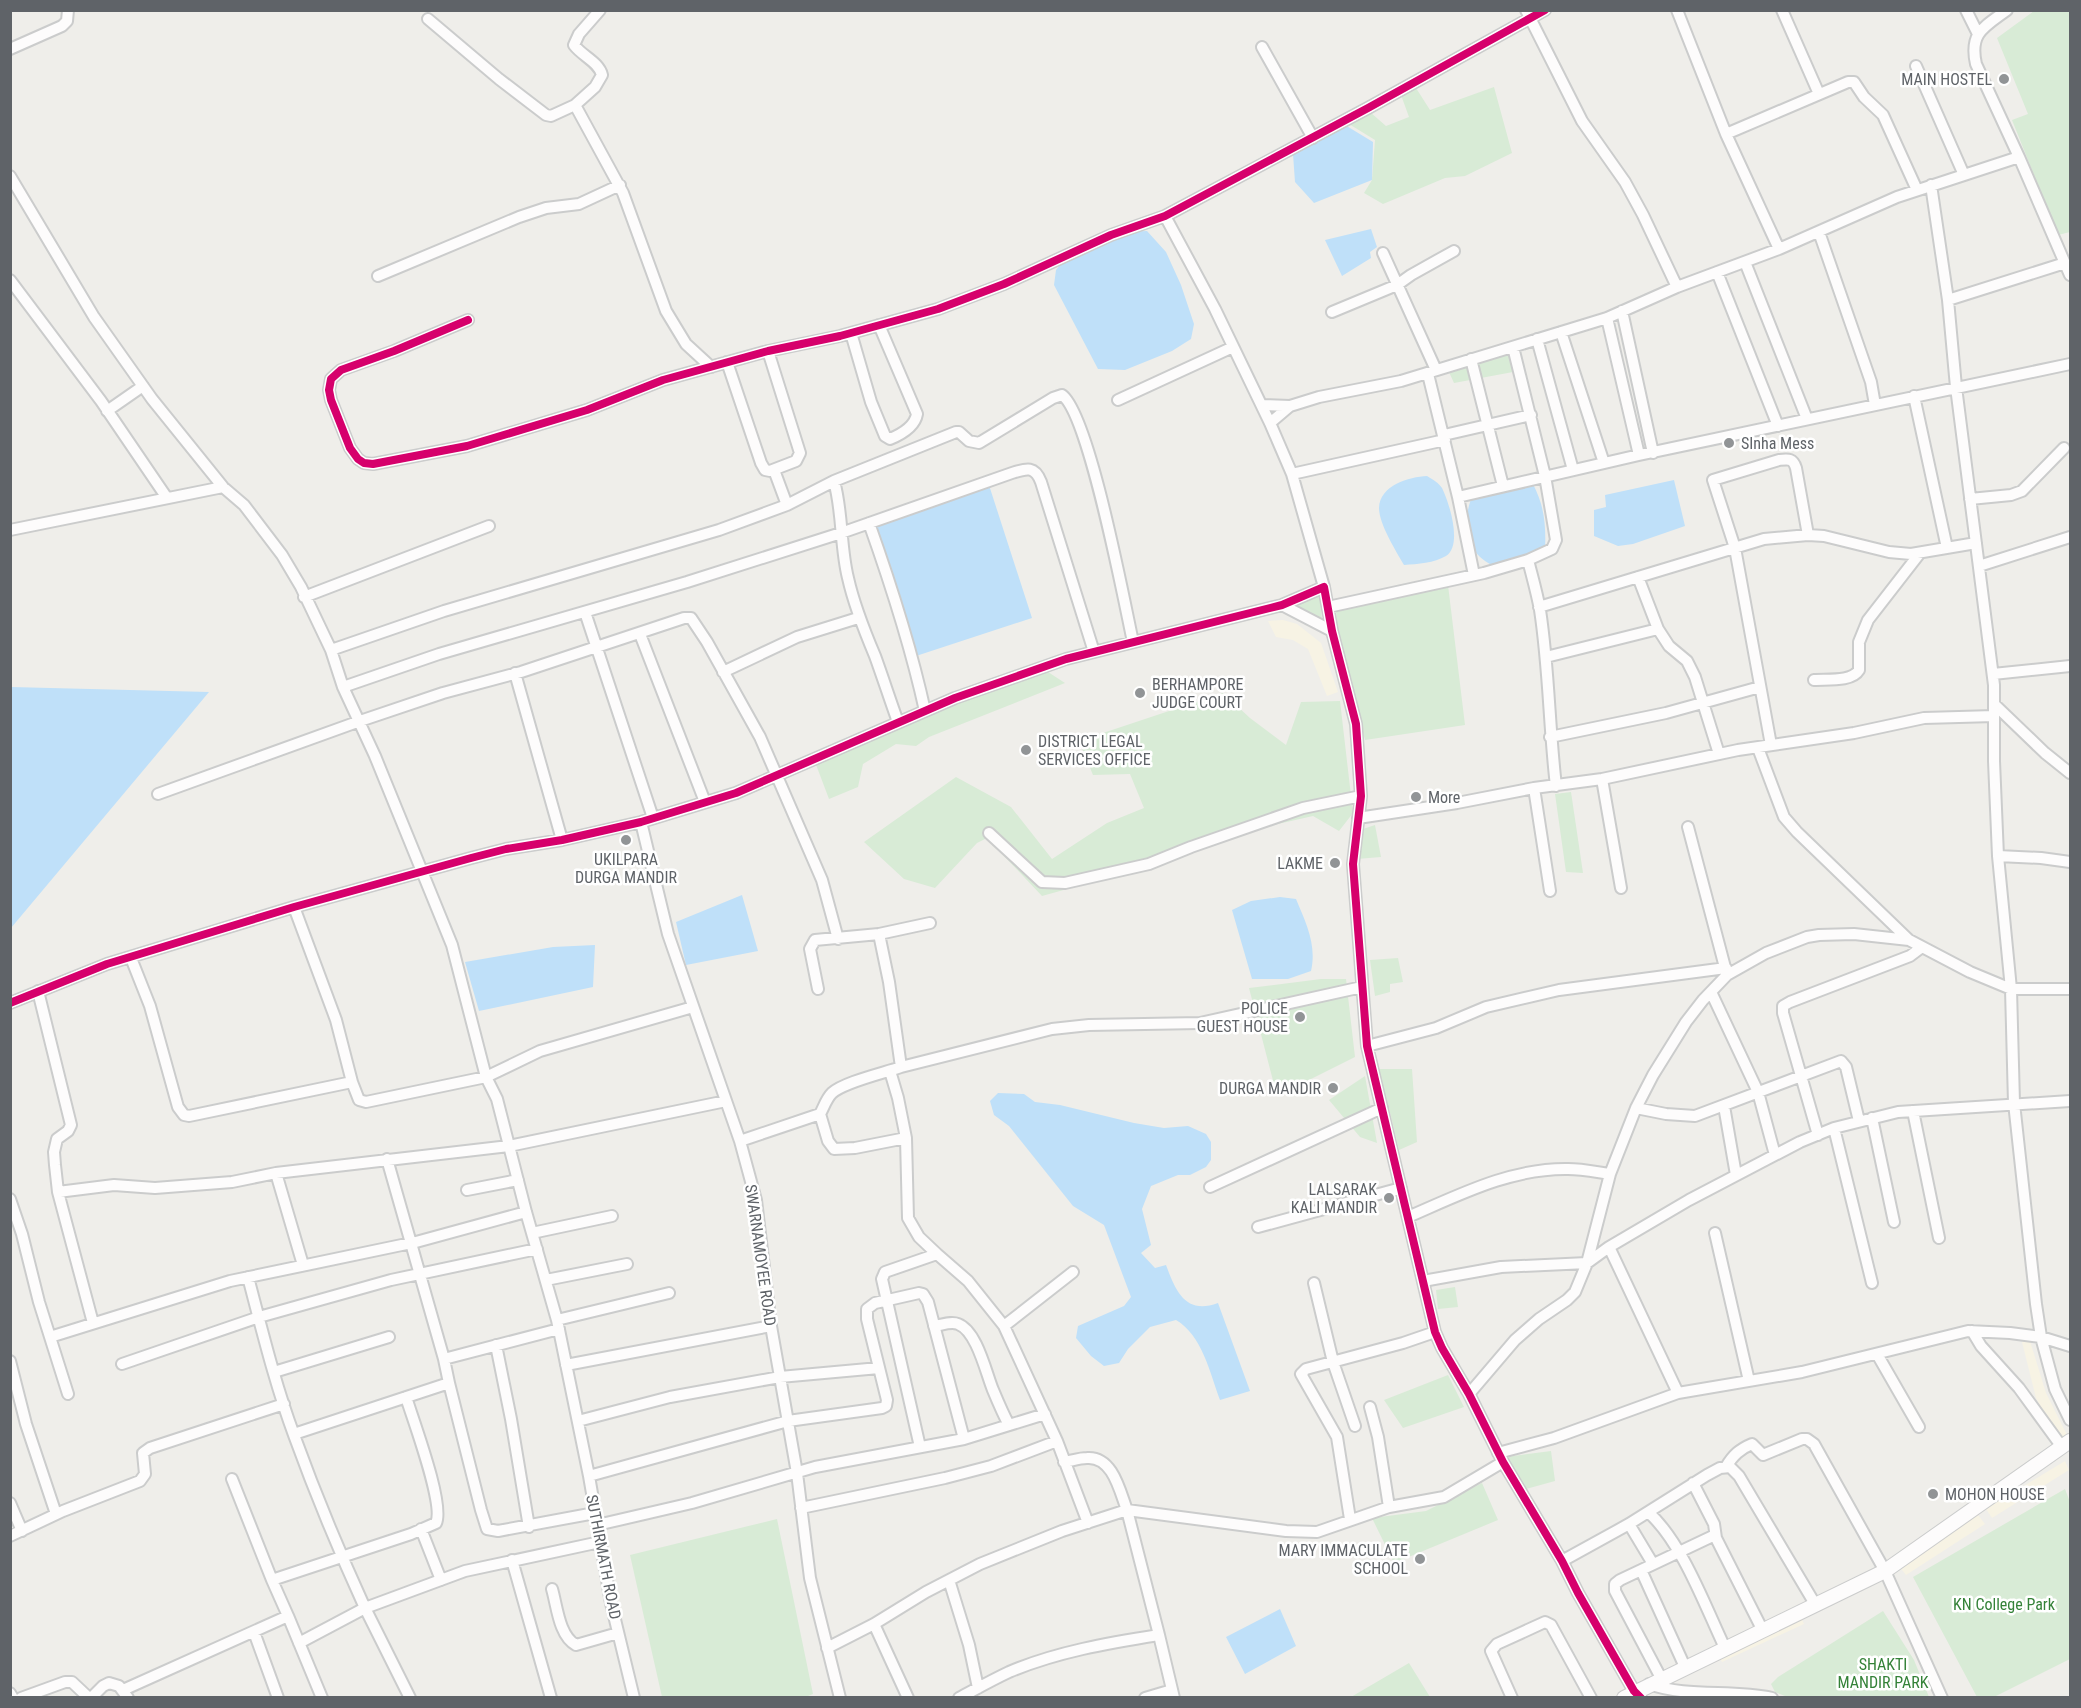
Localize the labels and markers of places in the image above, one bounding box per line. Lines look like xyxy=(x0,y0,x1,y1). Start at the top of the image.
place label: MAIN HOSTEL xyxy=(1901,70,1992,89)
marker: MAIN HOSTEL xyxy=(1997,72,2011,86)
place label: SInha Mess xyxy=(1741,434,1814,453)
marker: SInha Mess xyxy=(1722,436,1736,450)
place label: BERHAMPORE JUDGE COURT xyxy=(1152,675,1244,712)
marker: BERHAMPORE JUDGE COURT xyxy=(1133,686,1147,700)
place label: DISTRICT LEGAL SERVICES OFFICE xyxy=(1038,732,1151,769)
marker: DISTRICT LEGAL SERVICES OFFICE xyxy=(1019,743,1033,757)
place label: More xyxy=(1428,788,1460,807)
marker: More xyxy=(1409,790,1423,804)
marker: UKILPARA DURGA MANDIR xyxy=(619,833,633,847)
place label: UKILPARA DURGA MANDIR xyxy=(575,850,677,887)
place label: LAKME xyxy=(1277,854,1323,873)
marker: LAKME xyxy=(1328,856,1342,870)
place label: POLICE GUEST HOUSE xyxy=(1197,999,1288,1036)
marker: POLICE GUEST HOUSE xyxy=(1293,1010,1307,1024)
place label: DURGA MANDIR xyxy=(1219,1079,1322,1098)
marker: DURGA MANDIR xyxy=(1326,1081,1340,1095)
place label: LALSARAK KALI MANDIR xyxy=(1291,1180,1378,1217)
marker: LALSARAK KALI MANDIR xyxy=(1382,1191,1396,1205)
place label: MOHON HOUSE xyxy=(1945,1485,2045,1504)
marker: MOHON HOUSE xyxy=(1926,1487,1940,1501)
place label: MARY IMMACULATE SCHOOL xyxy=(1279,1541,1408,1578)
marker: MARY IMMACULATE SCHOOL xyxy=(1413,1552,1427,1566)

